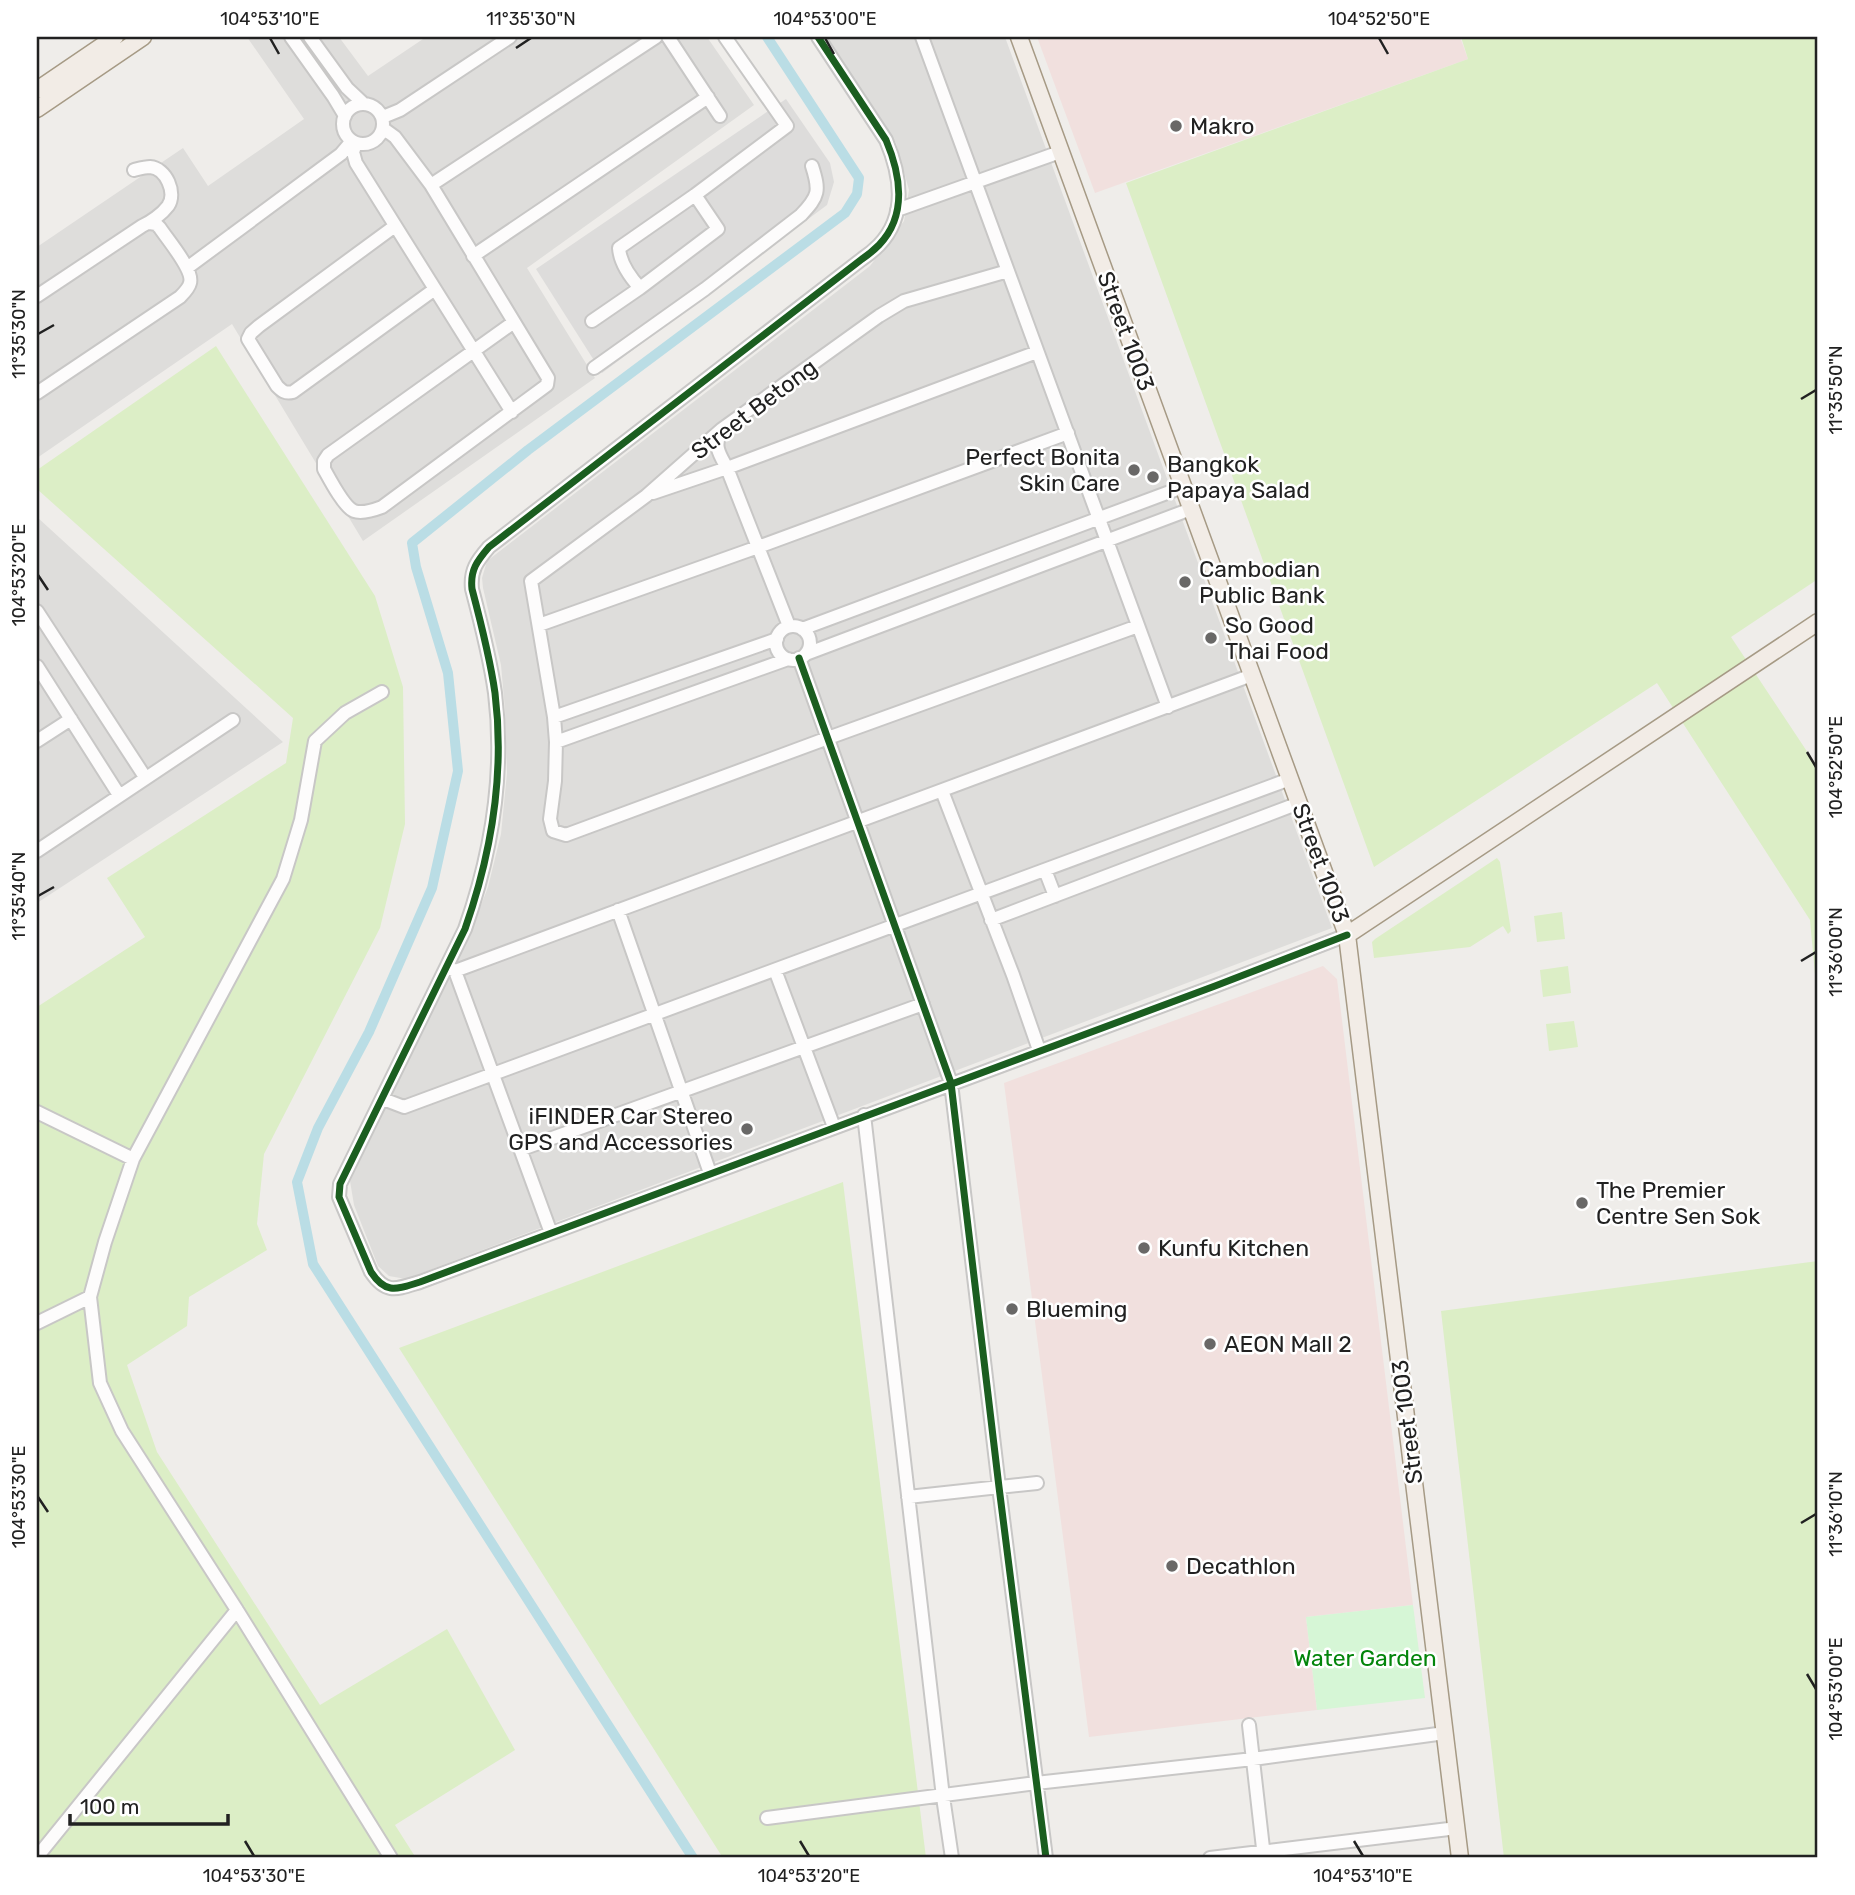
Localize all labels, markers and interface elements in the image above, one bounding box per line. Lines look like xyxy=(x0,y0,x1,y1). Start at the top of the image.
text: 104°53'10"E xyxy=(220,8,320,30)
text: 11°35'30"N xyxy=(486,8,576,30)
text: 104°53'00"E xyxy=(773,8,877,30)
text: 104°52'50"E xyxy=(1328,8,1430,30)
place label: Makro xyxy=(1190,112,1255,140)
marker: Makro xyxy=(1168,118,1184,134)
street label: Street 1003 xyxy=(1091,267,1161,395)
text: 11°35'30"N xyxy=(8,289,30,379)
text: 11°35'50"N xyxy=(1825,345,1847,435)
street label: Street Betong xyxy=(686,353,822,465)
place label: Perfect Bonita Skin Care xyxy=(965,443,1120,497)
place label: Bangkok Papaya Salad xyxy=(1167,450,1310,504)
marker: Perfect Bonita Skin Care xyxy=(1126,462,1142,478)
marker: Bangkok Papaya Salad xyxy=(1145,469,1161,485)
text: 104°53'20"E xyxy=(8,524,30,626)
place label: Cambodian Public Bank xyxy=(1199,555,1325,609)
marker: Cambodian Public Bank xyxy=(1177,574,1193,590)
place label: So Good Thai Food xyxy=(1225,611,1329,665)
marker: So Good Thai Food xyxy=(1203,630,1219,646)
text: 104°52'50"E xyxy=(1825,716,1847,818)
street label: Street 1003 xyxy=(1286,799,1356,927)
text: 11°35'40"N xyxy=(8,852,30,940)
text: 11°36'00"N xyxy=(1825,907,1847,997)
place label: iFINDER Car Stereo GPS and Accessories xyxy=(508,1102,733,1156)
marker: iFINDER Car Stereo GPS and Accessories xyxy=(739,1121,755,1137)
place label: The Premier Centre Sen Sok xyxy=(1596,1176,1760,1230)
marker: The Premier Centre Sen Sok xyxy=(1574,1195,1590,1211)
place label: Kunfu Kitchen xyxy=(1158,1234,1309,1262)
marker: Kunfu Kitchen xyxy=(1136,1240,1152,1256)
place label: Blueming xyxy=(1026,1295,1127,1323)
marker: Blueming xyxy=(1004,1301,1020,1317)
place label: AEON Mall 2 xyxy=(1224,1330,1352,1358)
marker: AEON Mall 2 xyxy=(1202,1336,1218,1352)
street label: Street 1003 xyxy=(1385,1358,1429,1486)
text: 104°53'30"E xyxy=(8,1446,30,1548)
text: 11°36'10"N xyxy=(1825,1471,1847,1557)
place label: Decathlon xyxy=(1186,1552,1296,1580)
marker: Decathlon xyxy=(1164,1558,1180,1574)
text: 104°53'00"E xyxy=(1825,1637,1847,1741)
park label: Water Garden xyxy=(1293,1644,1437,1672)
scale bar xyxy=(70,1783,228,1827)
text: 100 m xyxy=(80,1794,139,1819)
text: 104°53'30"E xyxy=(203,1865,305,1887)
text: 104°53'20"E xyxy=(758,1865,860,1887)
text: 104°53'10"E xyxy=(1313,1865,1413,1887)

